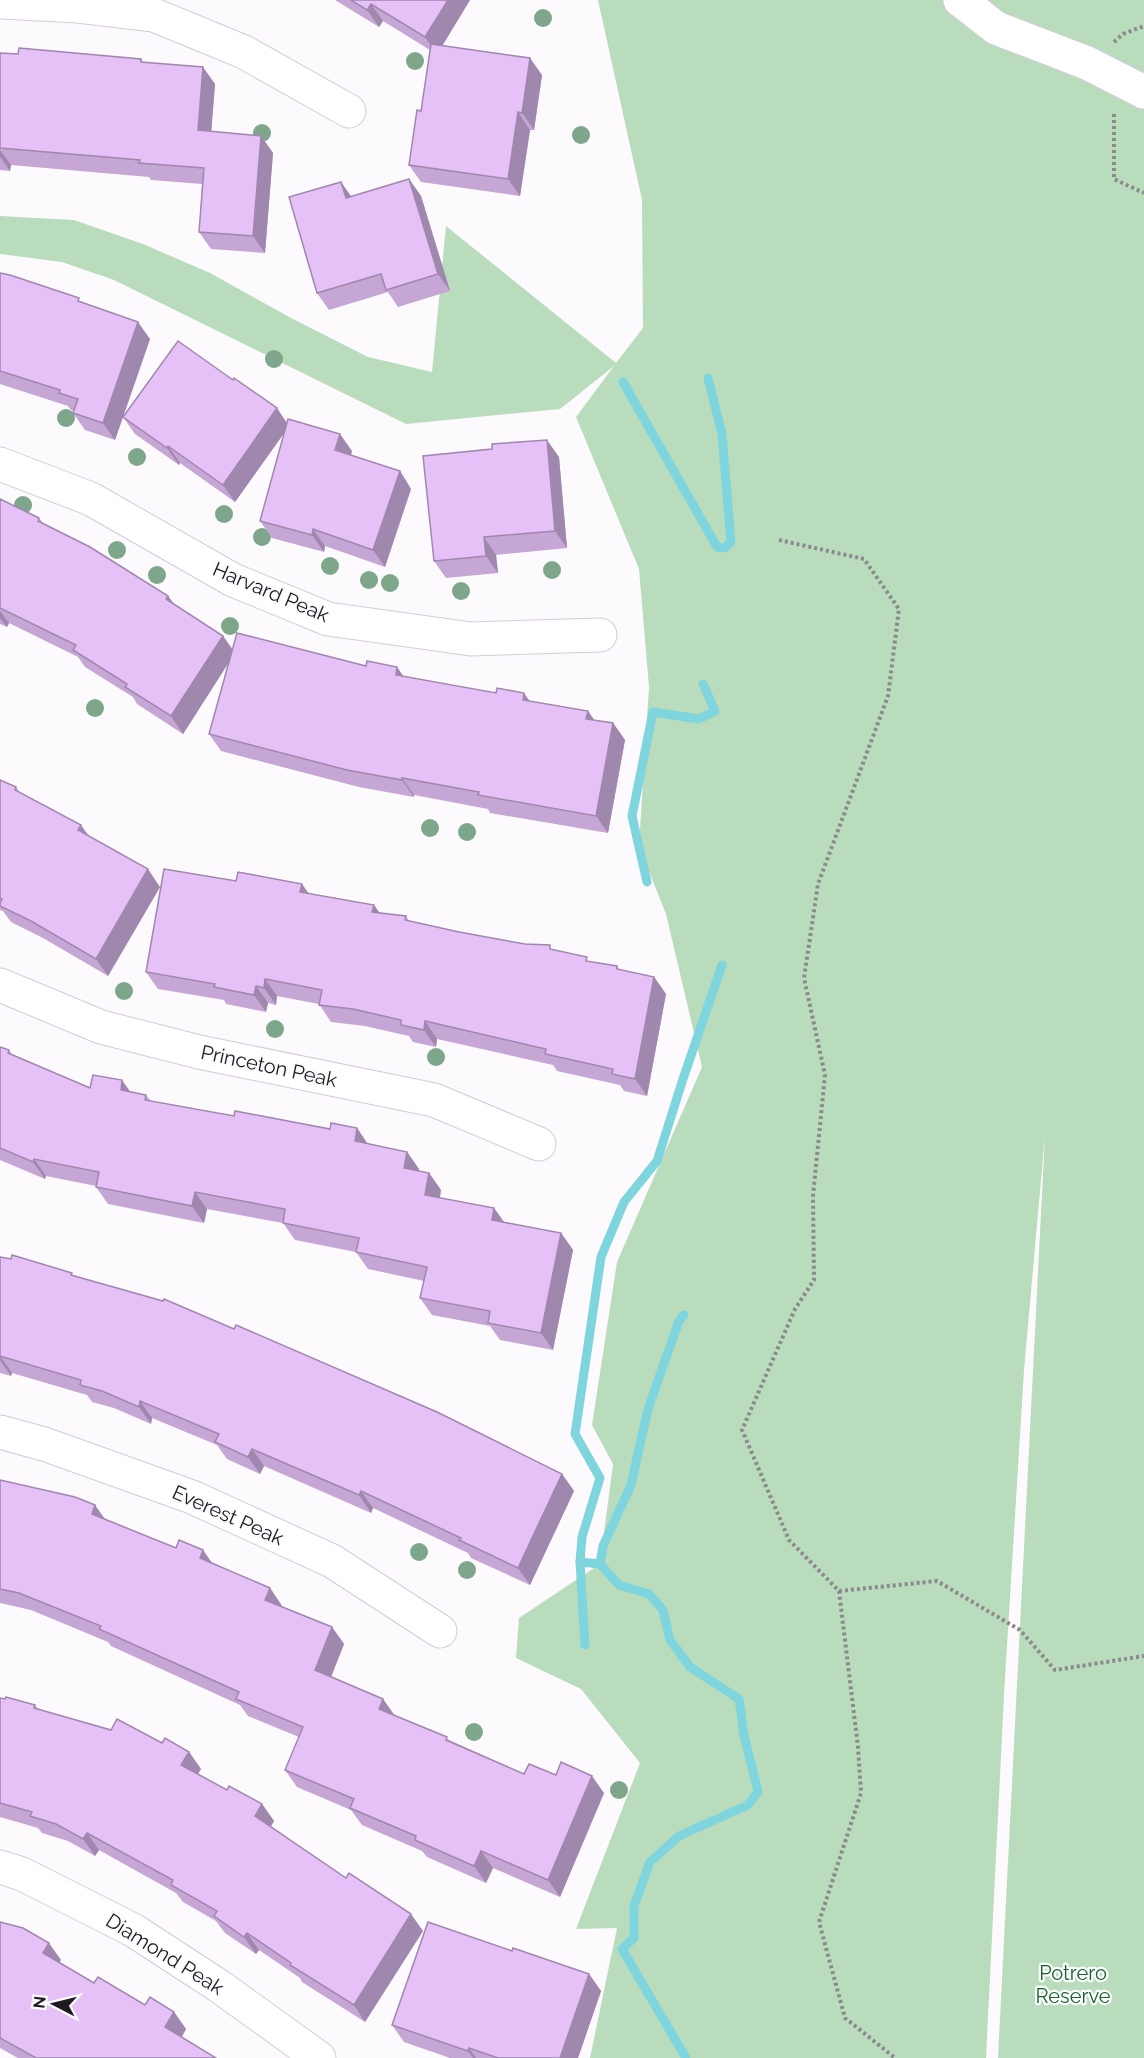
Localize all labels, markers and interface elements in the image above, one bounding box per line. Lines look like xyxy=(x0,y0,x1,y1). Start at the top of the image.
street label: Harvard Peak xyxy=(209,557,333,627)
street label: Princeton Peak xyxy=(199,1040,340,1092)
street label: Everest Peak xyxy=(169,1480,288,1550)
street label: Diamond Peak xyxy=(102,1908,229,2000)
park label: Potrero Reserve xyxy=(1036,1961,1111,2008)
north arrow xyxy=(24,1974,84,2034)
text: N xyxy=(29,1995,50,2009)

